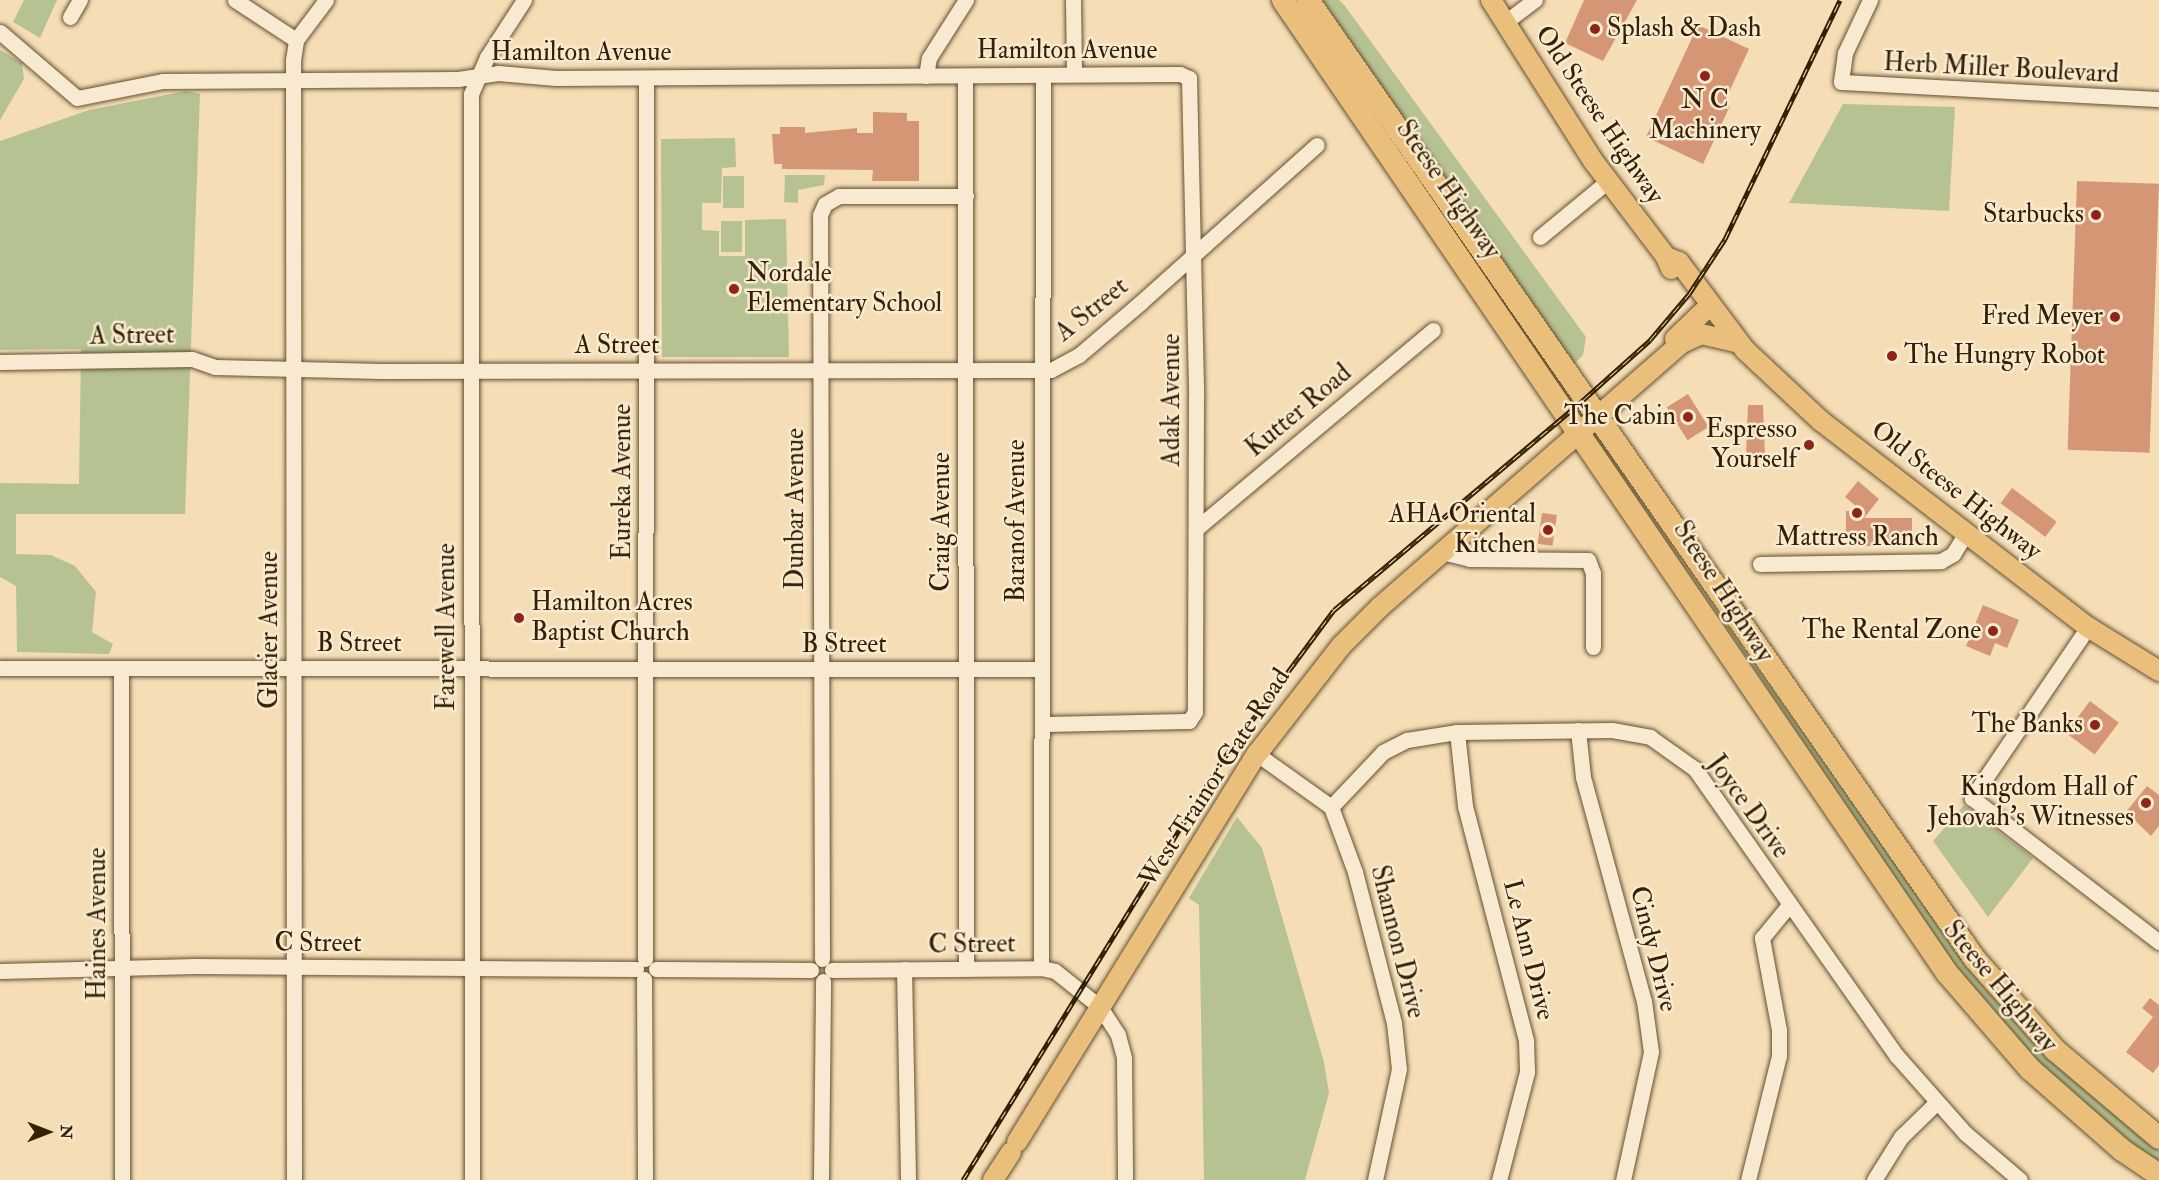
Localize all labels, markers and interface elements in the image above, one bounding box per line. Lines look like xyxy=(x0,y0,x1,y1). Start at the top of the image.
place label: Splash & Dash xyxy=(1607,13,1761,45)
street label: Old Steese Highway xyxy=(1528,20,1670,210)
marker: Splash & Dash xyxy=(1588,22,1602,36)
street label: Hamilton Avenue xyxy=(977,35,1157,67)
street label: Hamilton Avenue xyxy=(491,37,671,69)
street label: Herb Miller Boulevard xyxy=(1883,47,2119,91)
marker: N C Machinery xyxy=(1698,69,1712,83)
place label: N C Machinery xyxy=(1649,85,1761,146)
street label: Steese Highway xyxy=(1389,115,1507,265)
place label: Starbucks xyxy=(1983,199,2084,231)
marker: Starbucks xyxy=(2089,208,2103,222)
place label: Nordale Elementary School xyxy=(746,258,942,320)
street label: A Street xyxy=(1049,271,1135,349)
marker: Nordale Elementary School xyxy=(727,282,741,296)
place label: Fred Meyer xyxy=(1981,301,2103,333)
marker: Fred Meyer xyxy=(2108,310,2122,324)
street label: A Street xyxy=(89,320,175,352)
street label: A Street xyxy=(575,330,659,362)
street label: Adak Avenue xyxy=(1156,333,1188,467)
place label: The Hungry Robot xyxy=(1904,340,2105,372)
marker: The Hungry Robot xyxy=(1885,349,1899,363)
street label: Kutter Road xyxy=(1240,358,1358,464)
place label: The Cabin xyxy=(1564,401,1676,433)
street label: Eureka Avenue xyxy=(607,404,639,560)
marker: The Cabin xyxy=(1681,410,1695,424)
place label: Espresso Yourself xyxy=(1705,414,1797,476)
street label: Old Steese Highway xyxy=(1864,415,2048,567)
street label: Dunbar Avenue xyxy=(780,428,812,590)
marker: Espresso Yourself xyxy=(1802,438,1816,452)
street label: Baranof Avenue xyxy=(1001,439,1033,603)
street label: Craig Avenue xyxy=(926,452,958,592)
place label: AHA Oriental Kitchen xyxy=(1389,499,1536,560)
marker: Mattress Ranch xyxy=(1850,506,1864,520)
street label: Steese Highway xyxy=(1666,516,1780,668)
place label: Mattress Ranch xyxy=(1775,522,1939,554)
marker: AHA Oriental Kitchen xyxy=(1541,523,1555,537)
street label: Farewell Avenue xyxy=(431,543,463,711)
street label: Glacier Avenue xyxy=(254,551,286,709)
place label: Hamilton Acres Baptist Church xyxy=(531,587,693,648)
marker: Hamilton Acres Baptist Church xyxy=(512,611,526,625)
place label: The Rental Zone xyxy=(1802,615,1981,647)
marker: The Rental Zone xyxy=(1986,624,2000,638)
street label: B Street xyxy=(316,628,402,660)
street label: B Street xyxy=(801,629,887,661)
street label: West Trainor Gate Road xyxy=(1133,663,1297,893)
place label: The Banks xyxy=(1971,709,2083,741)
marker: The Banks xyxy=(2088,718,2102,732)
street label: Joyce Drive xyxy=(1700,749,1796,865)
place label: Kingdom Hall of Jehovah's Witnesses xyxy=(1928,772,2134,834)
marker: Kingdom Hall of Jehovah's Witnesses xyxy=(2139,796,2153,810)
street label: Haines Avenue xyxy=(82,848,114,1000)
street label: Shannon Drive xyxy=(1363,862,1431,1022)
street label: Le Ann Drive xyxy=(1496,877,1560,1023)
street label: Cindy Drive xyxy=(1622,883,1684,1015)
street label: Steese Highway xyxy=(1936,915,2064,1059)
street label: C Street xyxy=(274,928,362,960)
street label: C Street xyxy=(928,929,1016,961)
north arrow xyxy=(18,1102,78,1162)
text: N xyxy=(56,1125,76,1139)

